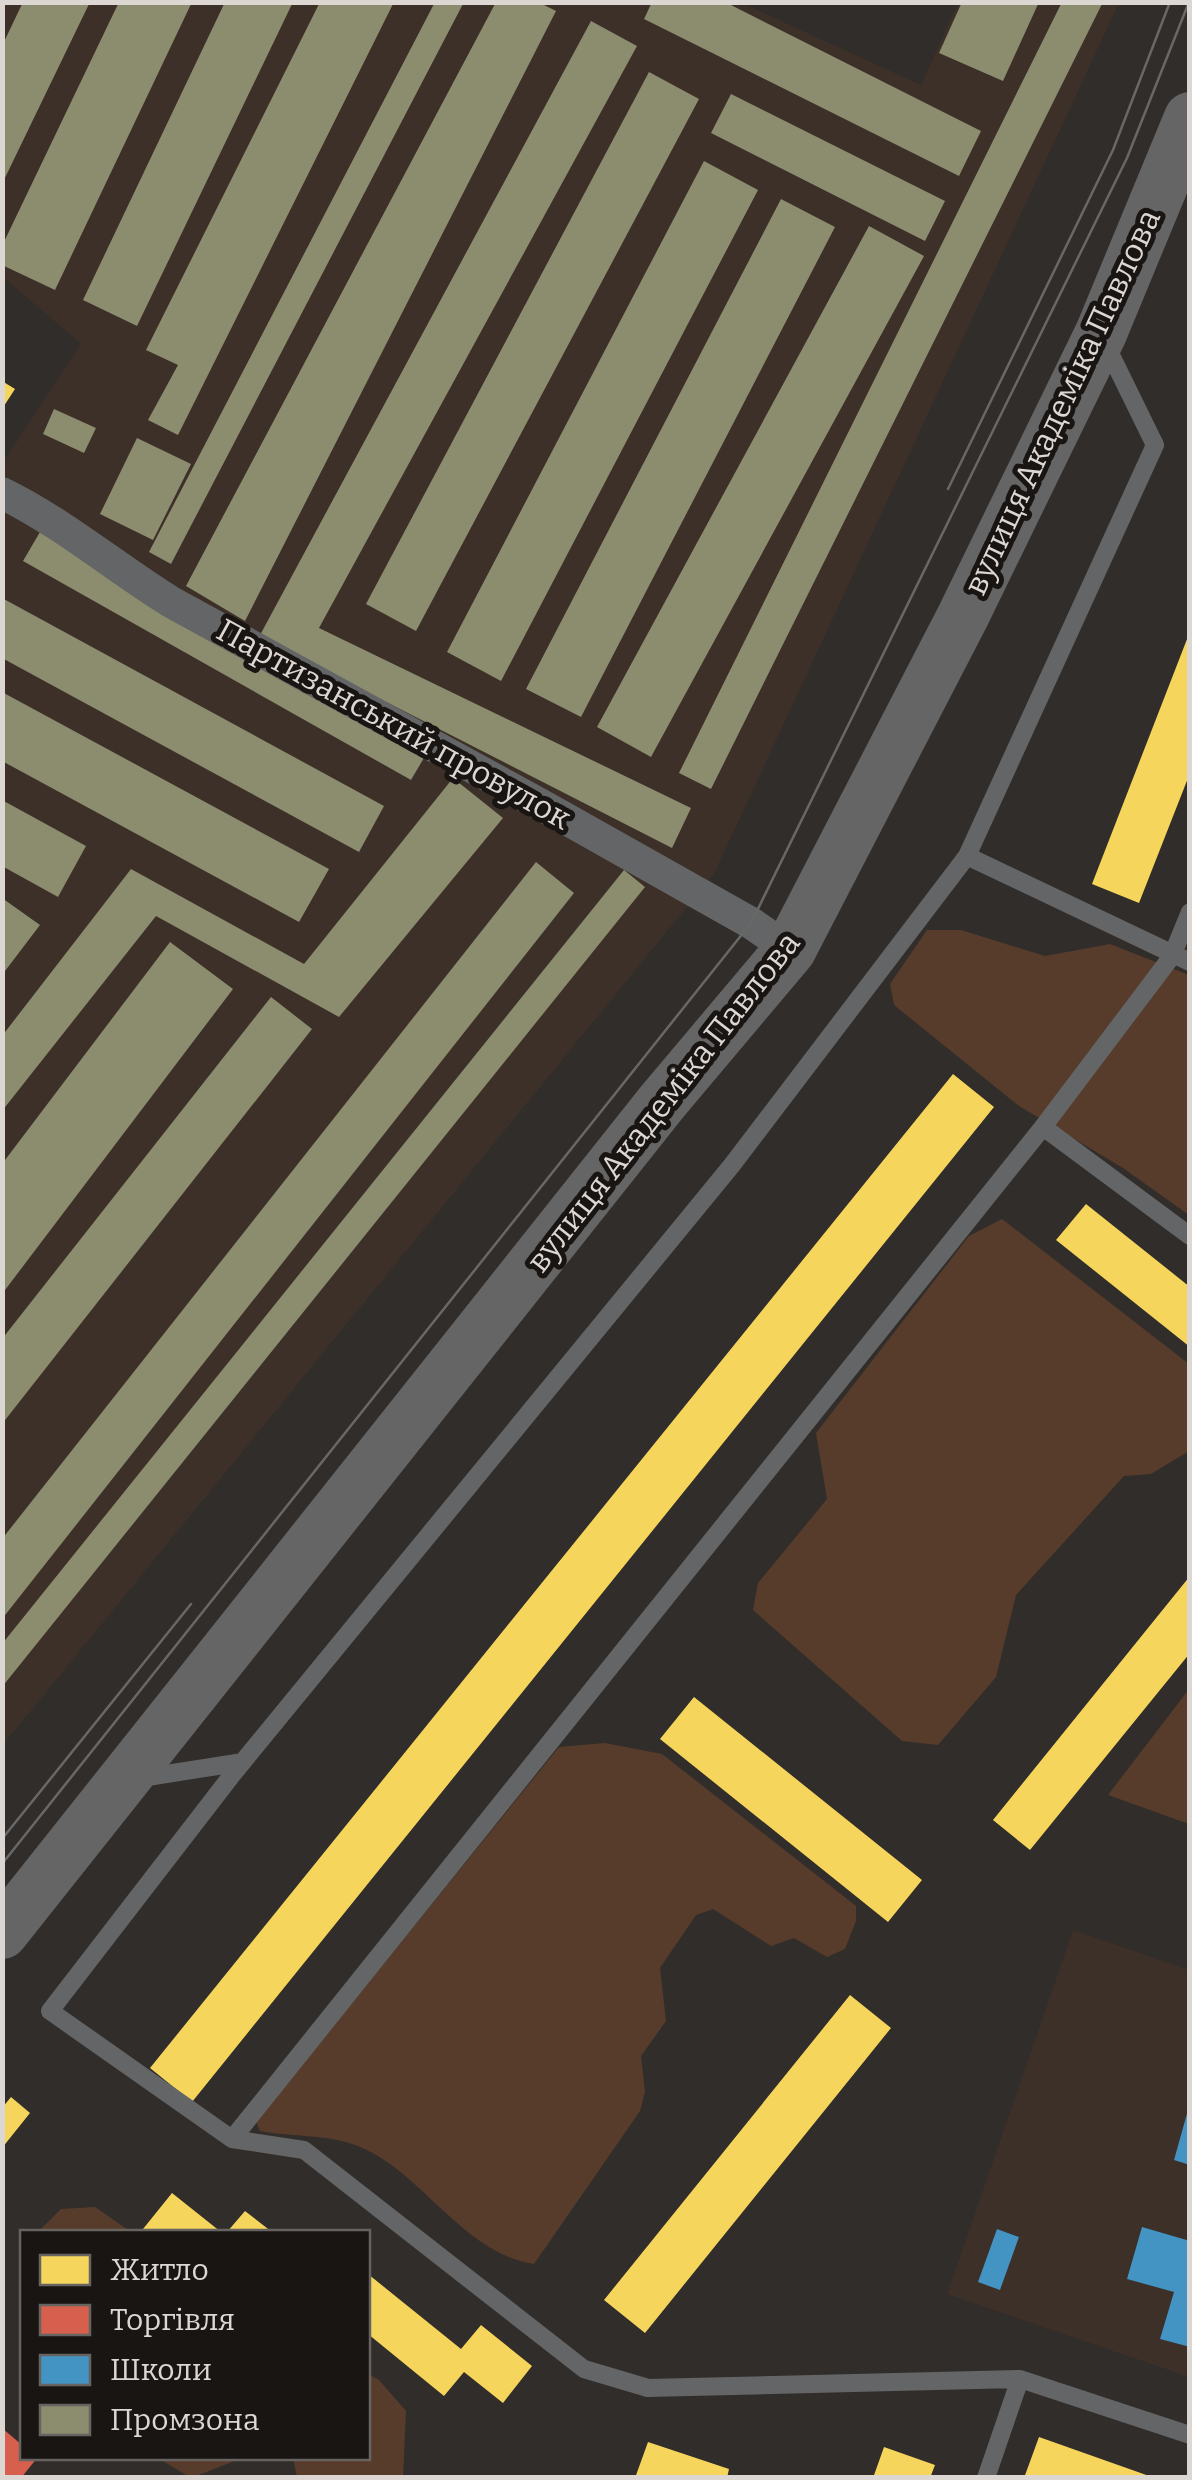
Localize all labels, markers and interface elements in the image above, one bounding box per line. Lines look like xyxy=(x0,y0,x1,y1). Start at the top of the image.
street label: вулиця Академіка Павлова xyxy=(956,203,1168,601)
street label: Партизанський провулок xyxy=(210,611,578,837)
street label: вулиця Академіка Павлова xyxy=(518,925,808,1279)
legend xyxy=(20,2230,370,2460)
text: Житло xyxy=(110,2252,209,2288)
text: Торгівля xyxy=(110,2302,235,2338)
text: Школи xyxy=(110,2352,212,2388)
text: Промзона xyxy=(110,2402,259,2438)

